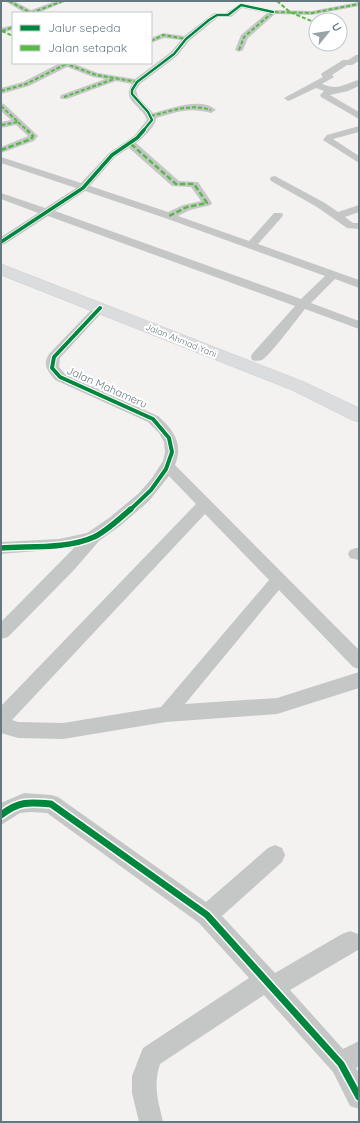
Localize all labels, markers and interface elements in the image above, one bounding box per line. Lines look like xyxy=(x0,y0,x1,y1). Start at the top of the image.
legend xyxy=(12,12,152,64)
north arrow xyxy=(308,12,348,52)
text: Jalur sepeda xyxy=(48,20,121,35)
text: U xyxy=(329,20,345,34)
text: Jalan setapak xyxy=(48,40,127,55)
street label: Jalan Ahmad Yani xyxy=(144,321,218,359)
street label: Jalan Mahameru xyxy=(64,363,150,411)

